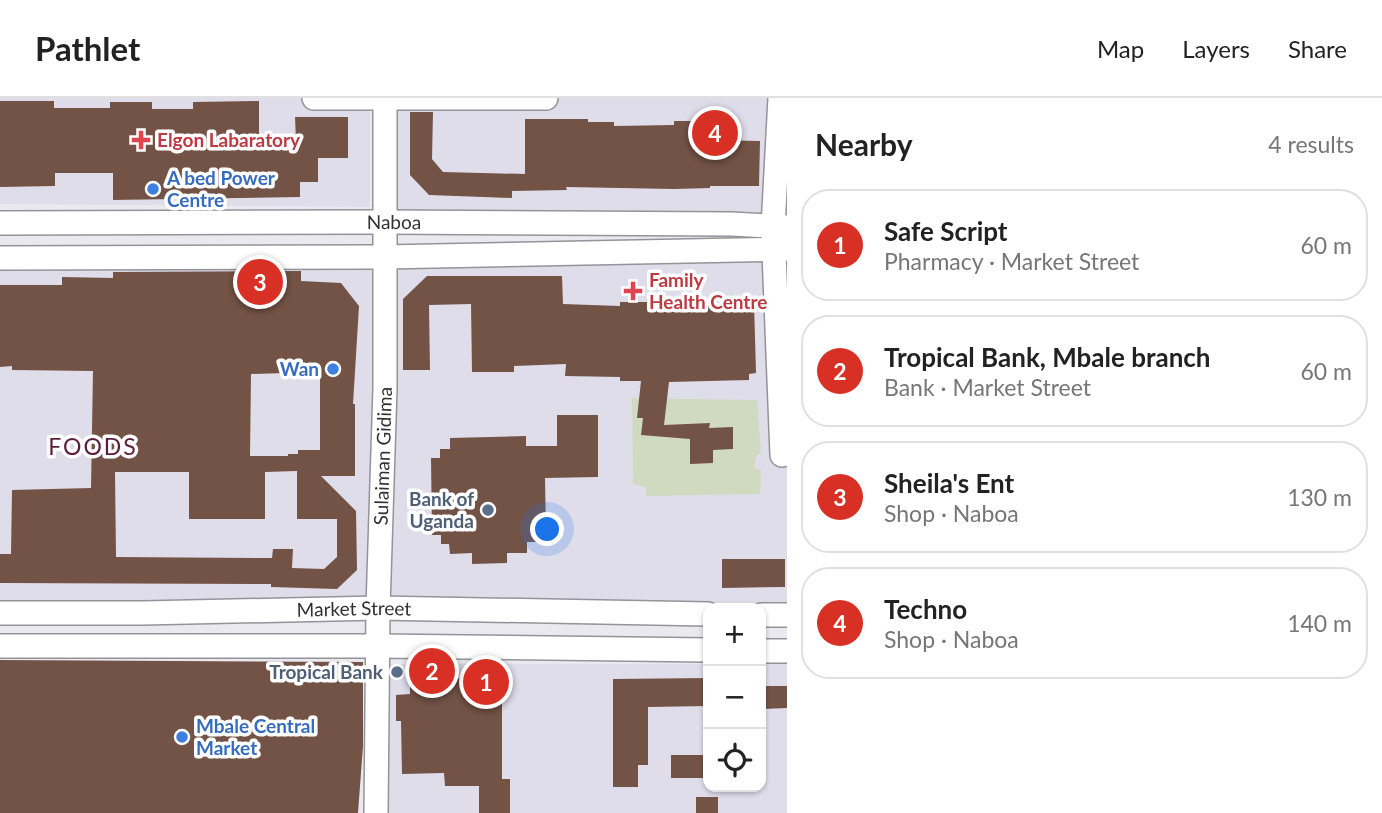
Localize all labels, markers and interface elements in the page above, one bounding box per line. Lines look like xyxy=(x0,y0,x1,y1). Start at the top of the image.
text: Pathlet xyxy=(35,28,140,68)
text: Map xyxy=(1097,34,1144,63)
text: Layers xyxy=(1182,34,1250,63)
text: Share xyxy=(1288,34,1347,63)
pin: 4 xyxy=(692,107,738,159)
text: Nearby xyxy=(815,126,913,162)
place label: Elgon Labaratory xyxy=(157,128,301,151)
marker: Elgon Labaratory xyxy=(131,130,151,150)
text: 4 results xyxy=(1268,130,1354,158)
place label: A bed Power Centre xyxy=(166,166,276,211)
marker: A bed Power Centre xyxy=(145,181,161,197)
street label: Naboa xyxy=(367,210,421,233)
text: Safe Script xyxy=(884,215,1008,247)
text: 1 xyxy=(833,231,847,259)
text: 60 m xyxy=(1301,231,1352,259)
text: Pharmacy · Market Street xyxy=(884,247,1139,275)
pin: 3 xyxy=(237,256,283,308)
place label: Family Health Centre xyxy=(649,268,767,313)
marker: Family Health Centre xyxy=(623,281,643,301)
text: Tropical Bank, Mbale branch xyxy=(884,341,1211,373)
place label: Wan xyxy=(280,357,319,380)
text: 2 xyxy=(833,357,847,385)
text: 60 m xyxy=(1301,357,1352,385)
marker: Wan xyxy=(325,361,341,377)
text: Bank · Market Street xyxy=(884,373,1091,401)
street label: Sulaiman Gidima xyxy=(369,387,396,526)
district label: FOODS xyxy=(48,432,138,460)
text: Sheila's Ent xyxy=(884,467,1014,499)
text: 3 xyxy=(833,483,847,511)
text: 130 m xyxy=(1287,483,1352,511)
place label: Bank of Uganda xyxy=(409,487,474,532)
text: Shop · Naboa xyxy=(884,499,1019,527)
marker: Bank of Uganda xyxy=(480,502,496,518)
your location xyxy=(530,512,564,546)
text: Techno xyxy=(884,593,967,625)
street label: Market Street xyxy=(296,596,412,621)
map controls xyxy=(703,603,766,792)
button: + xyxy=(703,603,766,666)
text: 4 xyxy=(833,609,847,637)
text: 140 m xyxy=(1287,609,1352,637)
text: Shop · Naboa xyxy=(884,625,1019,653)
pin: 2 xyxy=(409,645,455,697)
pin: 1 xyxy=(463,656,509,708)
place label: Tropical Bank xyxy=(269,660,384,683)
marker: Tropical Bank xyxy=(389,664,405,680)
button: − xyxy=(703,666,766,729)
place label: Mbale Central Market xyxy=(196,714,315,759)
marker: Mbale Central Market xyxy=(174,729,190,745)
button: locate xyxy=(703,729,766,792)

